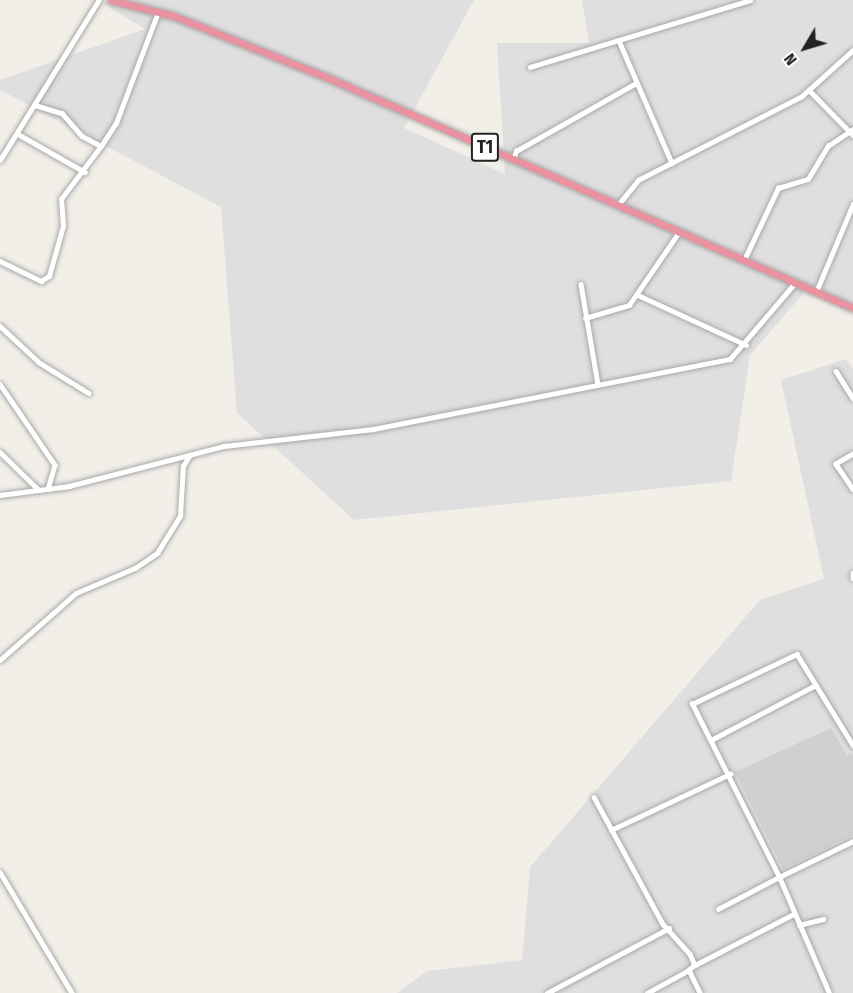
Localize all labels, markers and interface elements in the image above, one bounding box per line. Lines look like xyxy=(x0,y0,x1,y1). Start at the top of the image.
north arrow xyxy=(775,18,835,78)
text: N xyxy=(780,50,801,69)
road number: T1 xyxy=(470,132,500,162)

